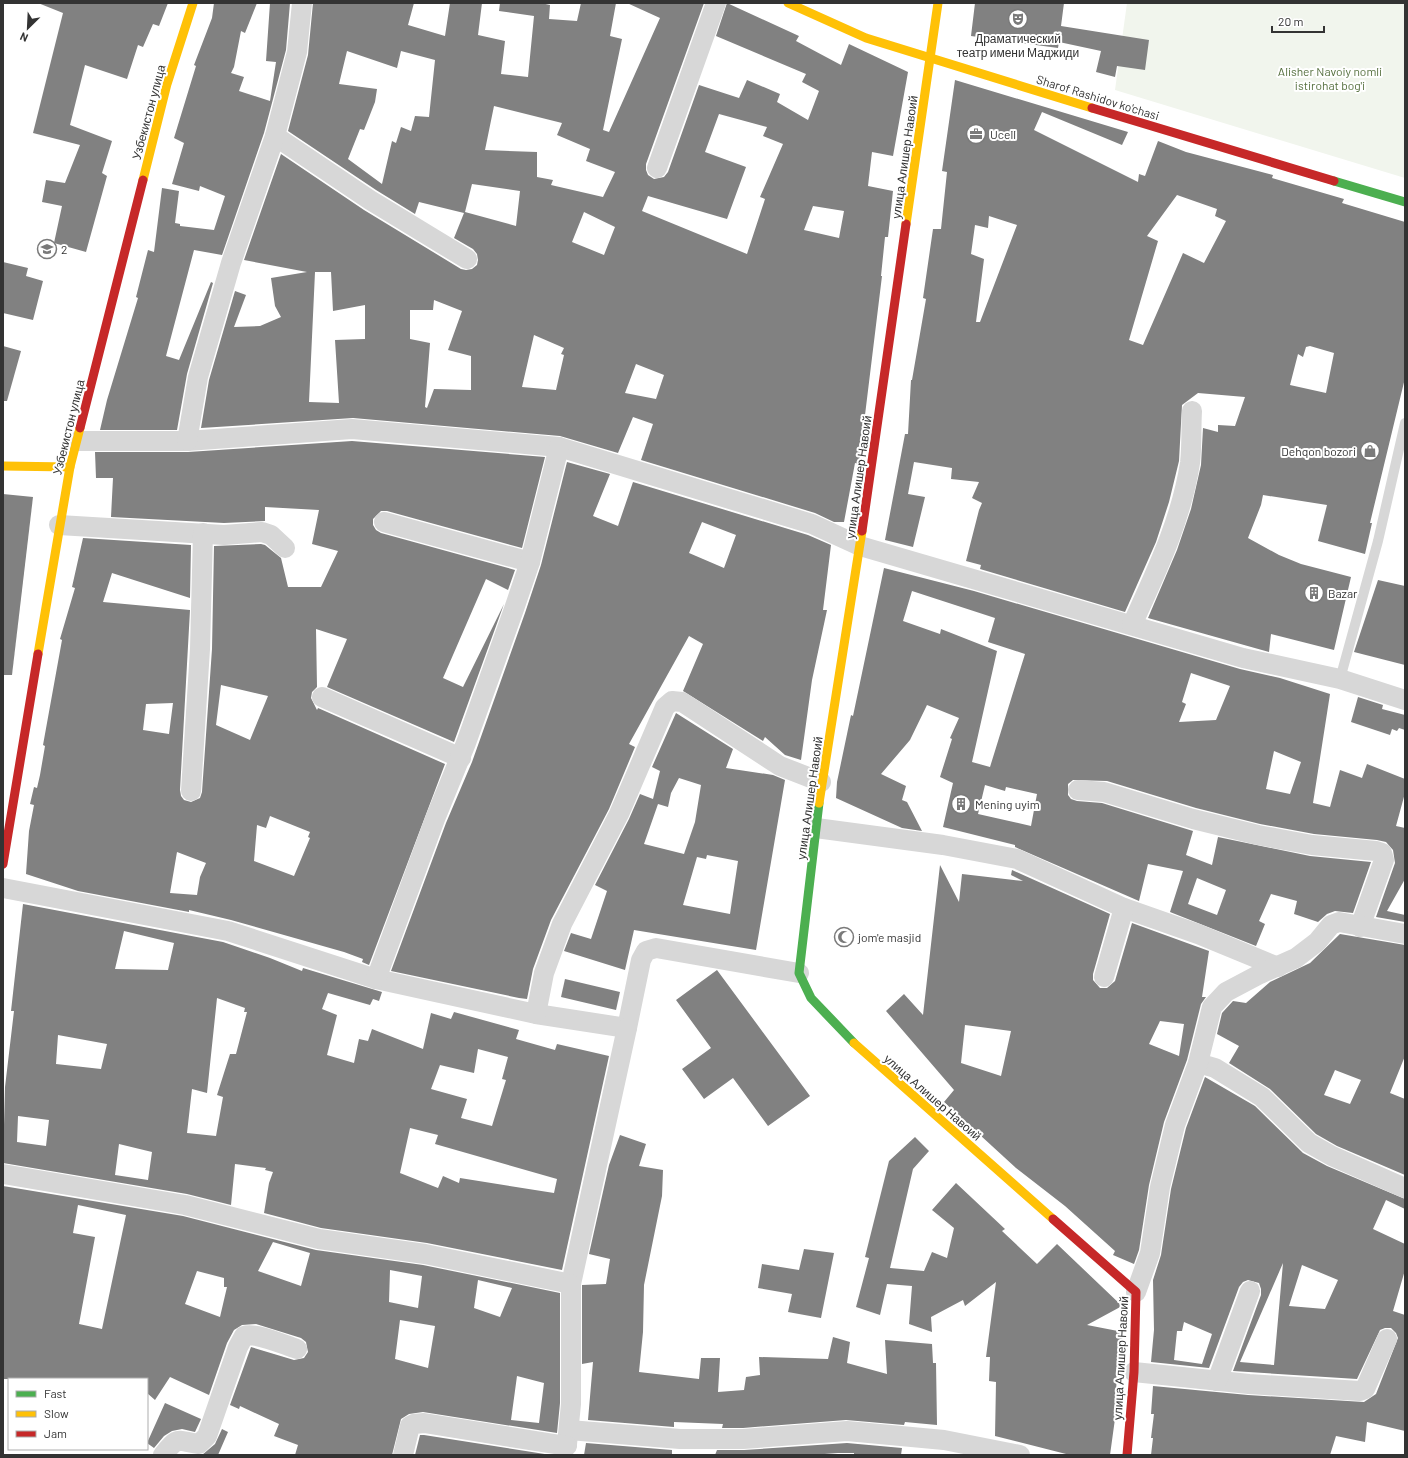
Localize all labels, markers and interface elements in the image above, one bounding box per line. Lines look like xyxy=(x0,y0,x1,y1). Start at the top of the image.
north arrow xyxy=(8,8,48,48)
theatre icon: Драматический театр имени Маджиди xyxy=(1007,8,1029,30)
scale bar xyxy=(1272,8,1324,34)
text: 20 m xyxy=(1278,14,1304,28)
text: N xyxy=(18,30,30,45)
place label: Драматический театр имени Маджиди xyxy=(957,31,1079,60)
street label: Узбекистон улица xyxy=(129,63,168,161)
park label: Alisher Navoiy nomli istirohat bog'i xyxy=(1278,64,1382,92)
street label: Sharof Rashidov ko'chasi xyxy=(1035,72,1161,122)
street label: улица Алишер Навоий xyxy=(888,95,921,220)
office icon: Ucell xyxy=(965,123,987,145)
place label: Ucell xyxy=(990,127,1016,141)
school or university icon: 2 xyxy=(36,238,58,260)
place label: 2 xyxy=(61,242,67,256)
street label: Узбекистон улица xyxy=(49,378,88,476)
street label: улица Алишер Навоий xyxy=(842,415,875,540)
shop icon: Dehqon bozori xyxy=(1359,440,1381,462)
place label: Dehqon bozori xyxy=(1281,444,1356,458)
building icon: Bazar xyxy=(1303,582,1325,604)
place label: Bazar xyxy=(1328,586,1358,600)
street label: улица Алишер Навоий xyxy=(793,736,826,861)
building icon: Mening uyim xyxy=(950,793,972,815)
place label: Mening uyim xyxy=(975,797,1040,811)
mosque icon: jom'e masjid xyxy=(833,926,855,948)
place label: jom'e masjid xyxy=(857,930,921,944)
street label: улица Алишер Навоий xyxy=(881,1051,984,1144)
street label: улица Алишер Навоий xyxy=(1110,1296,1131,1420)
legend xyxy=(8,1378,148,1450)
text: Fast xyxy=(44,1386,67,1400)
text: Slow xyxy=(44,1406,69,1420)
text: Jam xyxy=(44,1426,67,1440)

